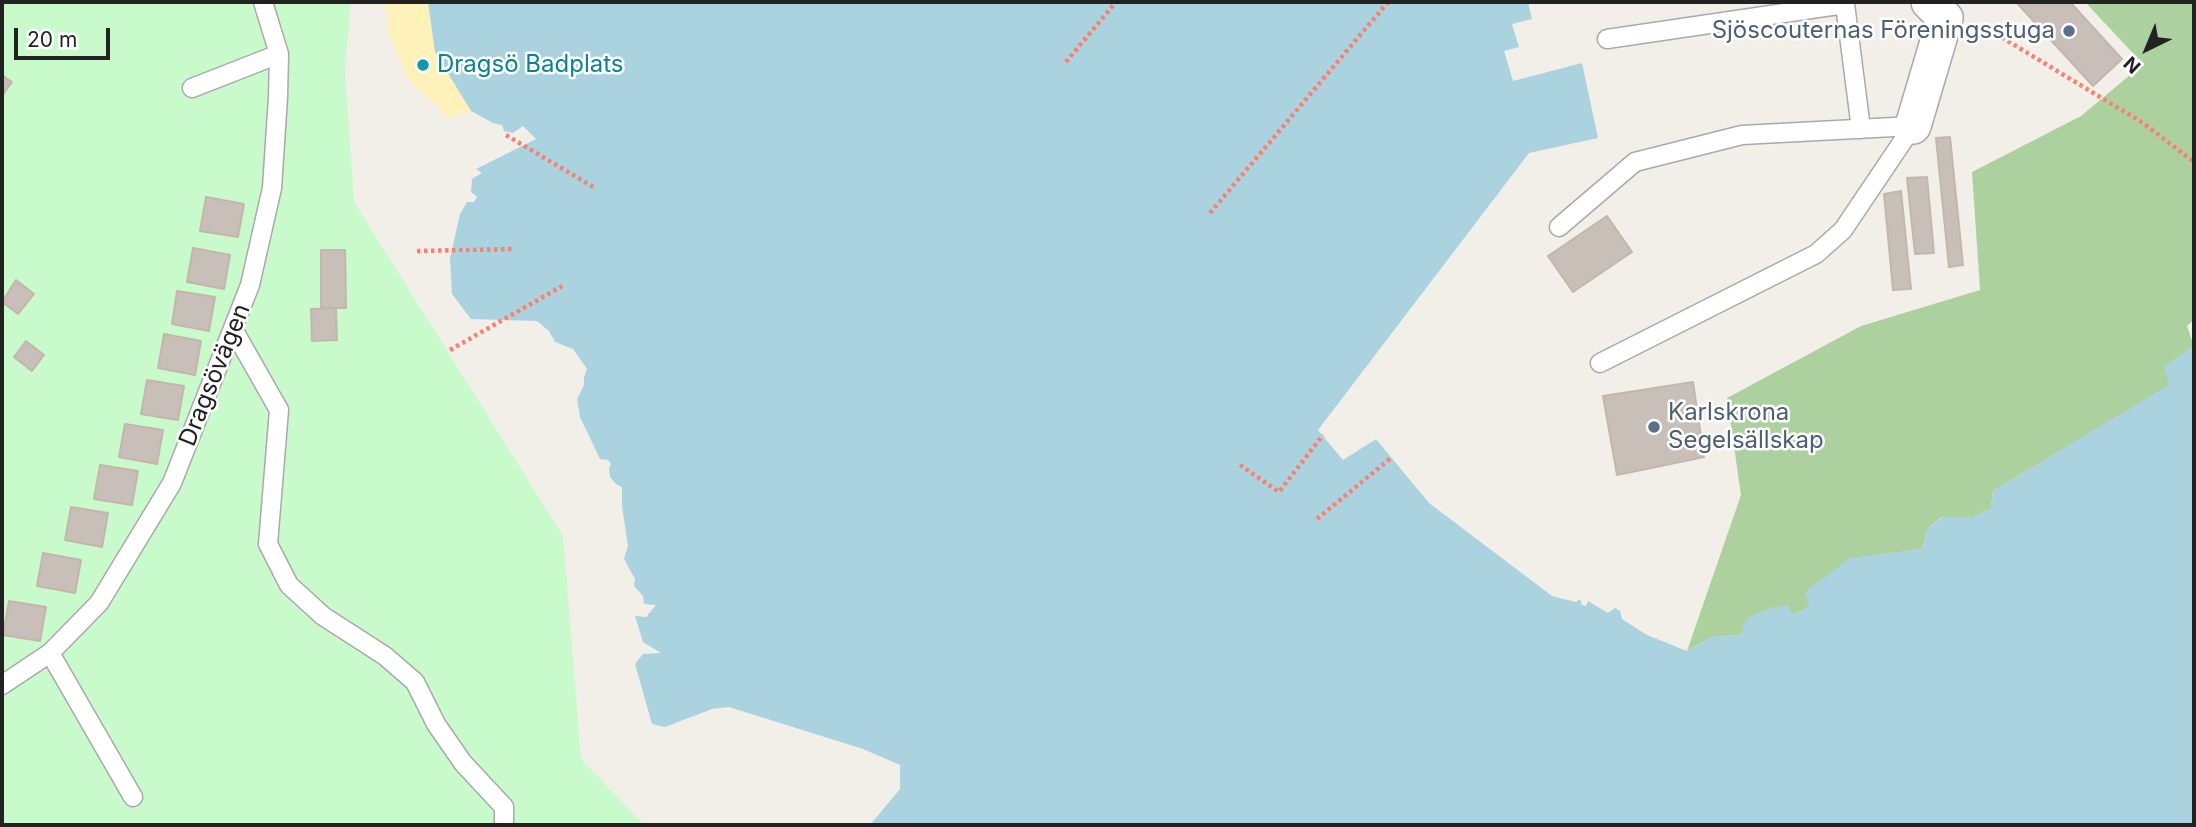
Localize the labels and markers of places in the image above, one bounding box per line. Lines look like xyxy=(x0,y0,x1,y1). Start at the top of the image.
place label: Sjöscouternas Föreningsstuga xyxy=(1712,17,2055,45)
marker: Sjöscouternas Föreningsstuga xyxy=(2061,23,2077,39)
place label: Dragsö Badplats xyxy=(437,51,624,79)
marker: Dragsö Badplats xyxy=(415,57,431,73)
place label: Karlskrona Segelsällskap xyxy=(1668,399,1824,455)
marker: Karlskrona Segelsällskap xyxy=(1646,419,1662,435)

